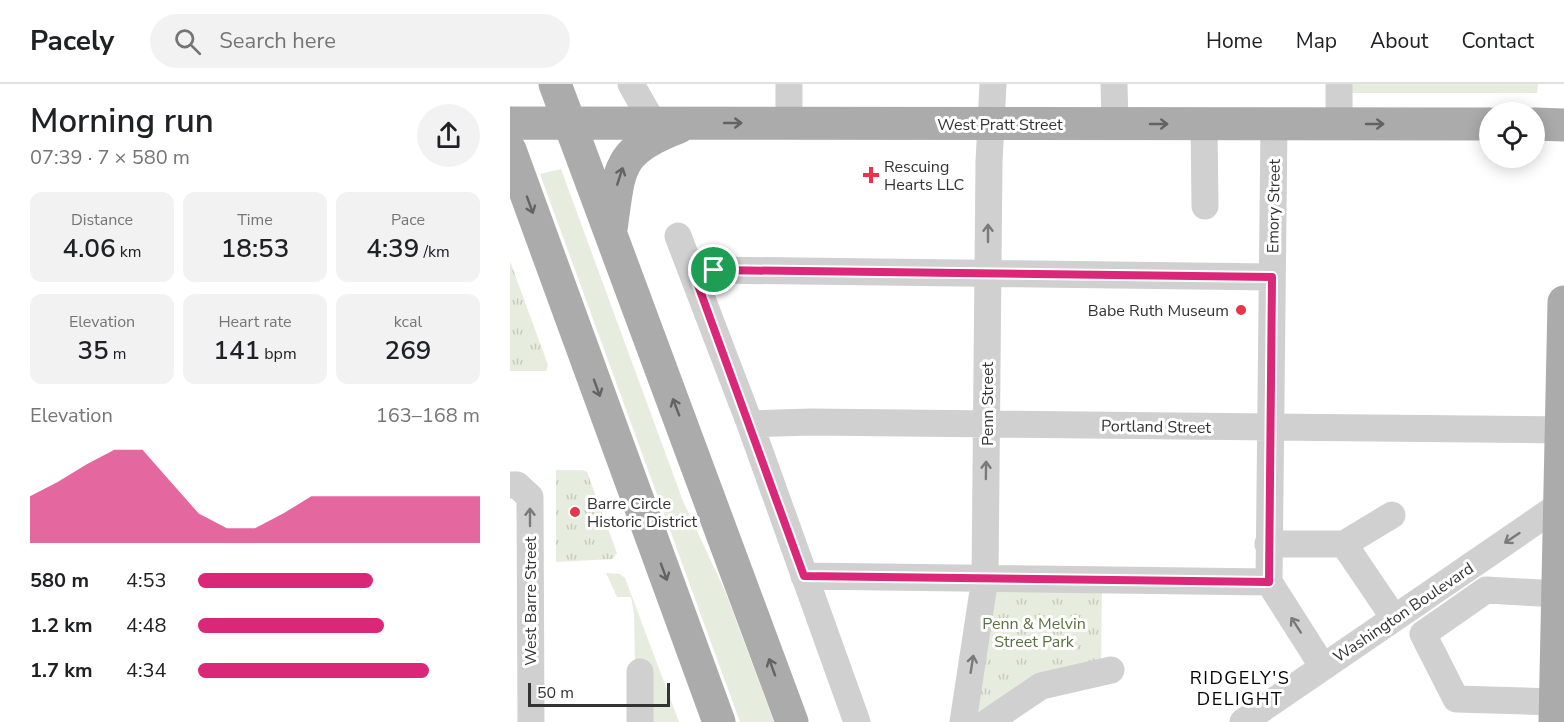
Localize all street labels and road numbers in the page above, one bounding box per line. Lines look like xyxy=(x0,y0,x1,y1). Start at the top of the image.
street label: West Pratt Street xyxy=(937,114,1063,136)
street label: Emory Street xyxy=(1262,158,1286,253)
street label: Penn Street xyxy=(977,361,999,446)
street label: Portland Street xyxy=(1101,415,1211,439)
street label: West Barre Street xyxy=(520,536,542,666)
street label: Washington Boulevard xyxy=(1329,558,1478,668)

